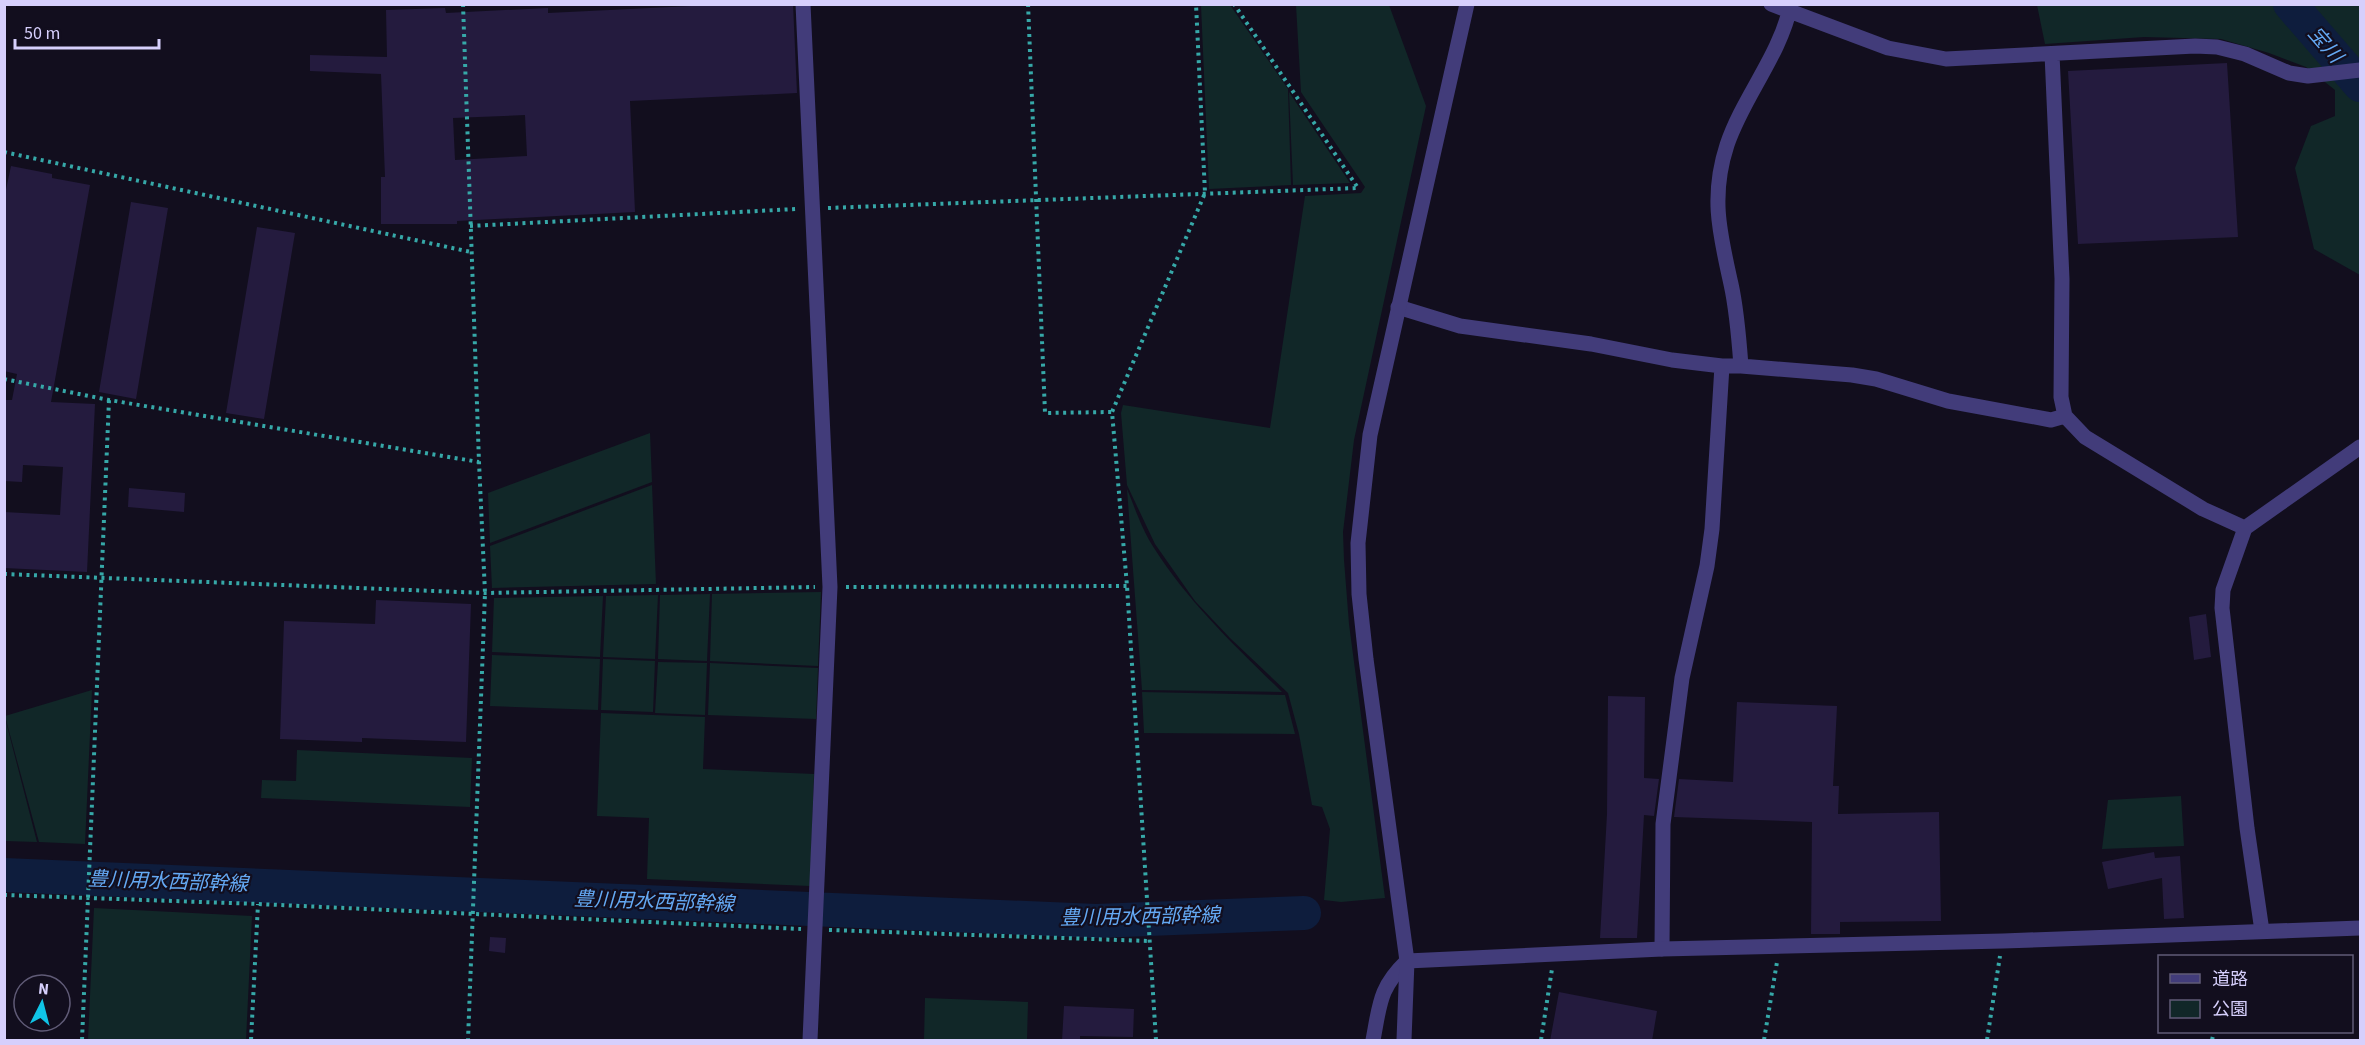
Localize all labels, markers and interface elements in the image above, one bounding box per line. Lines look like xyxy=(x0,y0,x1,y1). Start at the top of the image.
scale bar xyxy=(15,12,159,50)
text: 50 m xyxy=(24,21,60,46)
water label: 宝川 xyxy=(2301,21,2350,71)
water label: 豊川用水西部幹線 xyxy=(88,865,251,899)
water label: 豊川用水西部幹線 xyxy=(574,885,737,919)
water label: 豊川用水西部幹線 xyxy=(1060,902,1223,932)
legend xyxy=(2158,955,2353,1033)
text: 道路 xyxy=(2212,967,2248,992)
north arrow xyxy=(12,973,72,1033)
text: N xyxy=(37,978,50,1001)
text: 公園 xyxy=(2212,997,2248,1022)

